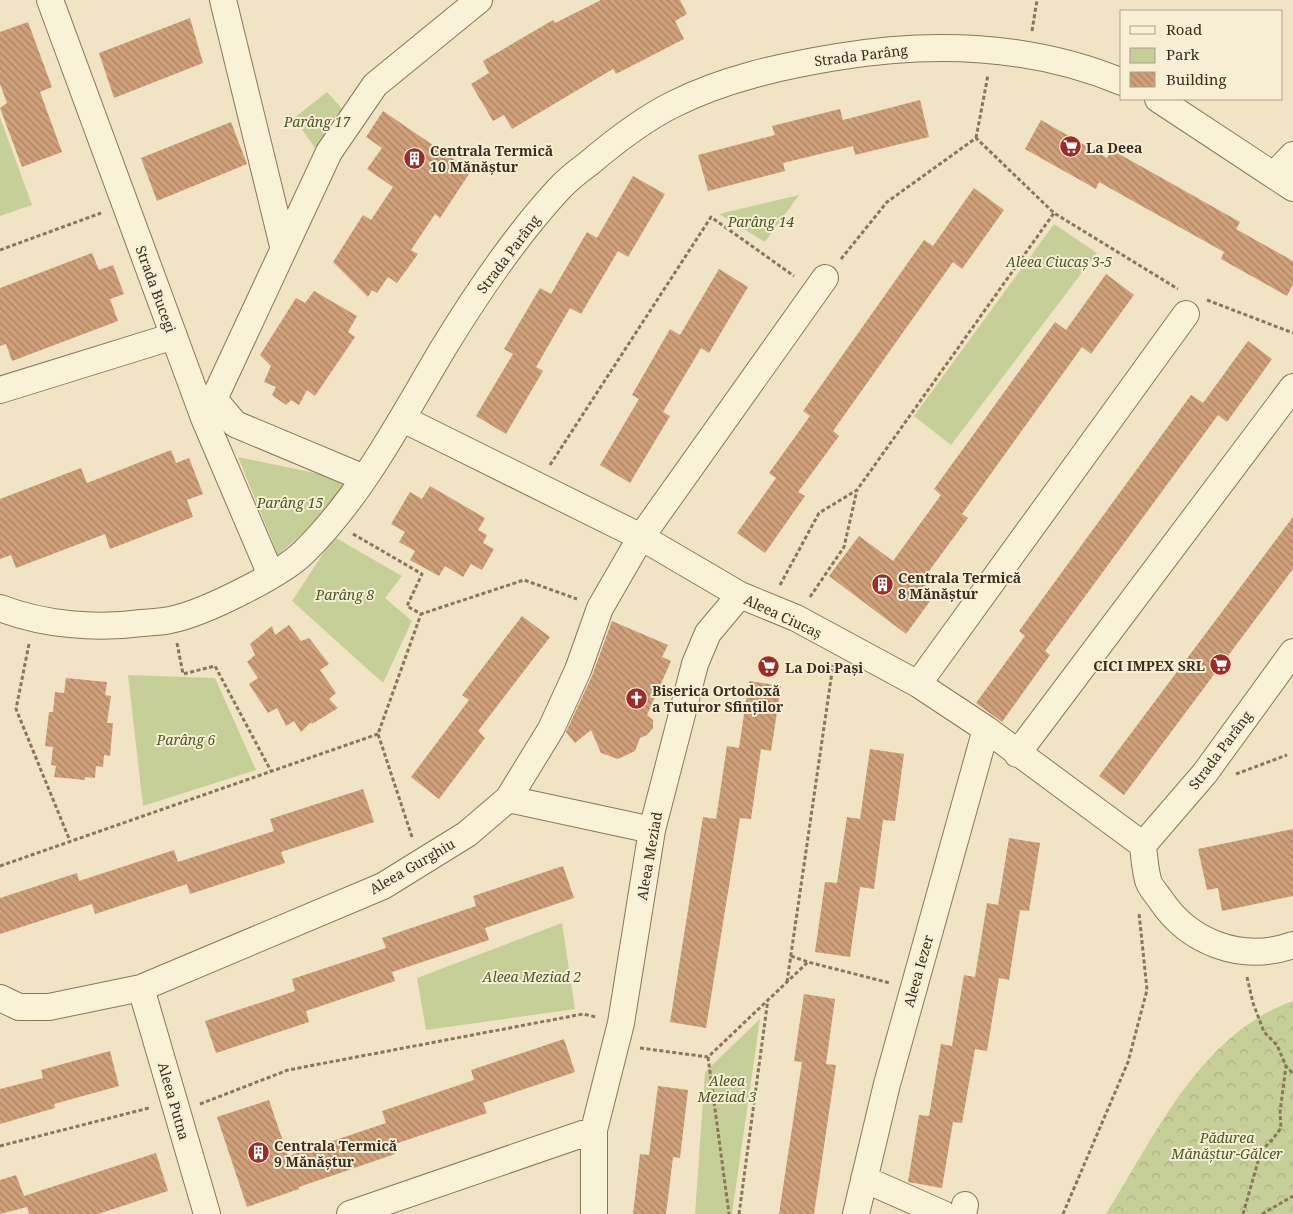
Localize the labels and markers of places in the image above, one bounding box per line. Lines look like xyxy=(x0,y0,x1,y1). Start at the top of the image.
supermarket icon: La Deea xyxy=(1058,135,1082,159)
place label: La Deea xyxy=(1086,138,1142,157)
place label: Centrala Termică 10 Mănăștur xyxy=(430,141,553,176)
building icon: Centrala Termică 10 Mănăștur xyxy=(402,146,426,170)
place label: Centrala Termică 8 Mănăștur xyxy=(898,568,1021,603)
building icon: Centrala Termică 8 Mănăștur xyxy=(870,573,894,597)
supermarket icon: CICI IMPEX SRL xyxy=(1209,653,1233,677)
supermarket icon: La Doi Pași xyxy=(757,655,781,679)
place label: CICI IMPEX SRL xyxy=(1093,656,1205,675)
place label: La Doi Pași xyxy=(785,658,863,677)
place label: Biserica Ortodoxă a Tuturor Sfinților xyxy=(652,681,784,716)
church icon: Biserica Ortodoxă a Tuturor Sfinților xyxy=(624,686,648,710)
place label: Centrala Termică 9 Mănăștur xyxy=(274,1136,397,1171)
building icon: Centrala Termică 9 Mănăștur xyxy=(246,1141,270,1165)

